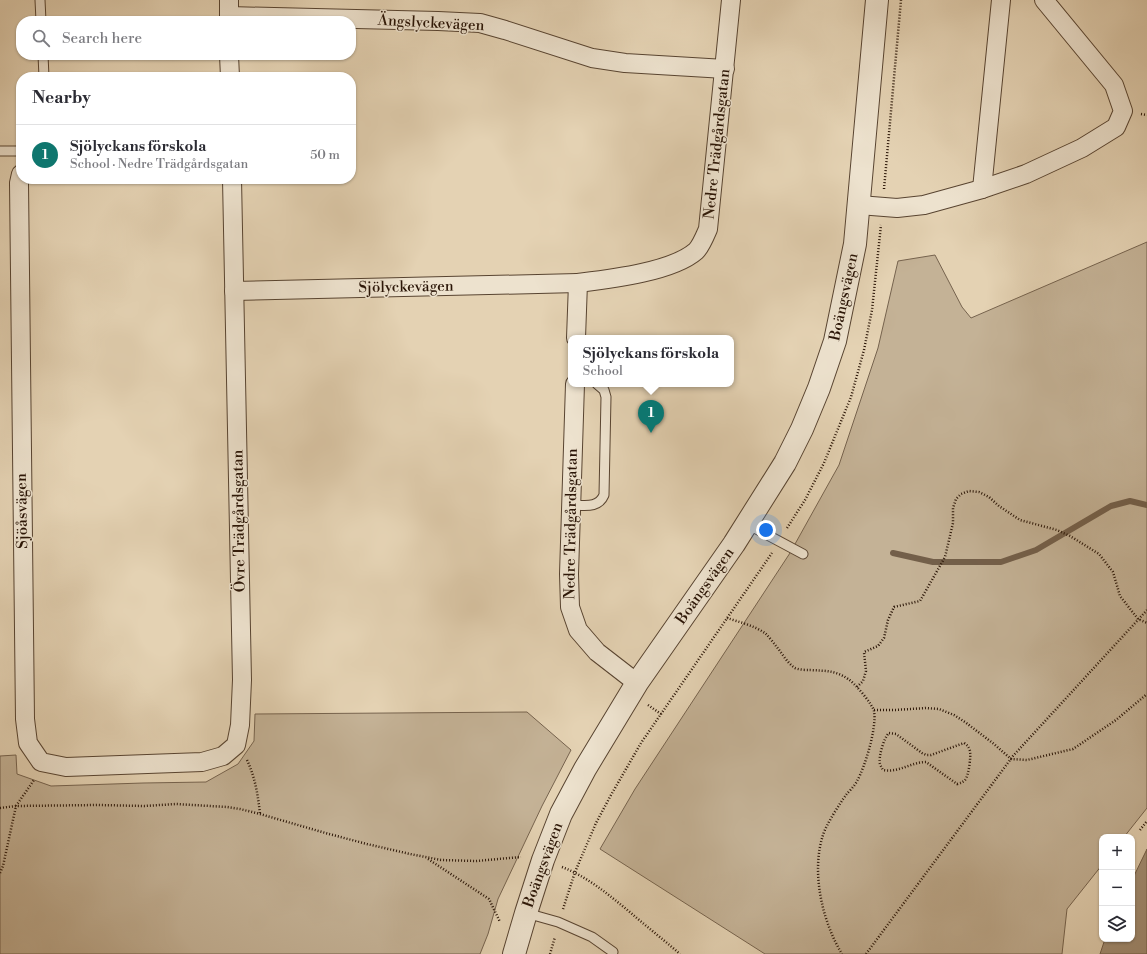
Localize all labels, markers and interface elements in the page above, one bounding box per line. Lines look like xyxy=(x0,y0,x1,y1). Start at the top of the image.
street label: Ängslyckevägen xyxy=(376,11,485,35)
search box xyxy=(16,16,356,60)
icon: search xyxy=(30,27,52,49)
text: Search here xyxy=(62,29,142,48)
street label: Nedre Trädgårdsgatan xyxy=(700,68,734,220)
text: Nearby xyxy=(32,87,91,109)
text: Sjölyckans förskola xyxy=(70,137,206,156)
text: 1 xyxy=(42,147,48,163)
text: 50 m xyxy=(310,147,340,163)
text: School · Nedre Trädgårdsgatan xyxy=(70,156,248,172)
street label: Boängsvägen xyxy=(825,251,863,344)
street label: Sjölyckevägen xyxy=(358,277,454,297)
popup xyxy=(568,335,734,387)
text: Sjölyckans förskola xyxy=(583,344,719,363)
text: School xyxy=(583,363,623,379)
pin: 1 xyxy=(638,400,664,433)
street label: Nedre Trädgårdsgatan xyxy=(560,448,582,600)
street label: Övre Trädgårdsgatan xyxy=(227,449,250,593)
street label: Sjöåsvägen xyxy=(12,473,32,549)
your location xyxy=(756,520,776,540)
street label: Boängsvägen xyxy=(671,544,738,629)
street label: Boängsvägen xyxy=(518,820,567,911)
map controls xyxy=(1099,834,1135,942)
button: + xyxy=(1099,834,1135,870)
button: − xyxy=(1099,870,1135,906)
button: layers xyxy=(1099,906,1135,942)

